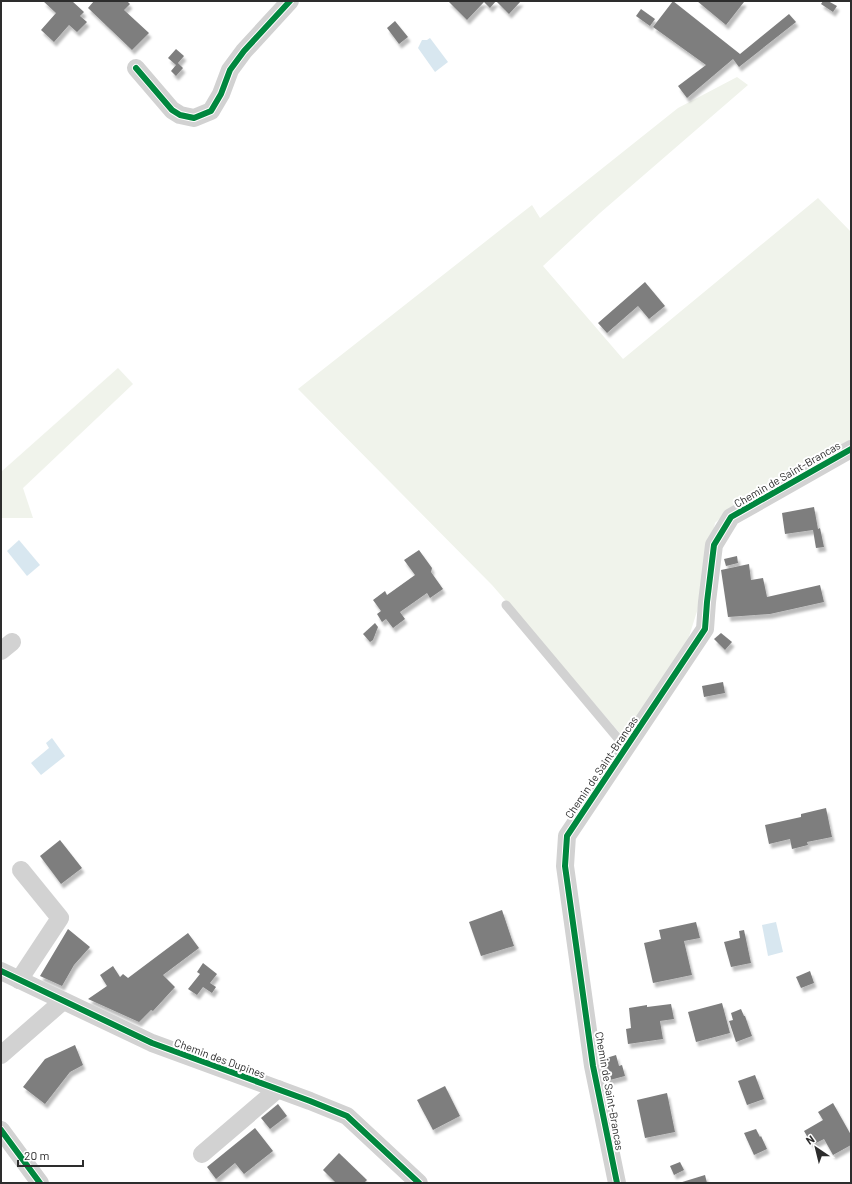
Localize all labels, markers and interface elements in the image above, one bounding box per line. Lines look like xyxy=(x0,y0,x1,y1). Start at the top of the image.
street label: Chemin de Saint-Brancas xyxy=(732,438,842,510)
street label: Chemin de Saint-Brancas xyxy=(562,713,640,821)
street label: Chemin de Saint-Brancas xyxy=(593,1031,627,1151)
street label: Chemin des Dupines xyxy=(173,1035,267,1081)
north arrow xyxy=(796,1128,836,1168)
text: N xyxy=(803,1132,817,1147)
scale bar xyxy=(18,1142,83,1168)
text: 20 m xyxy=(24,1148,50,1162)

